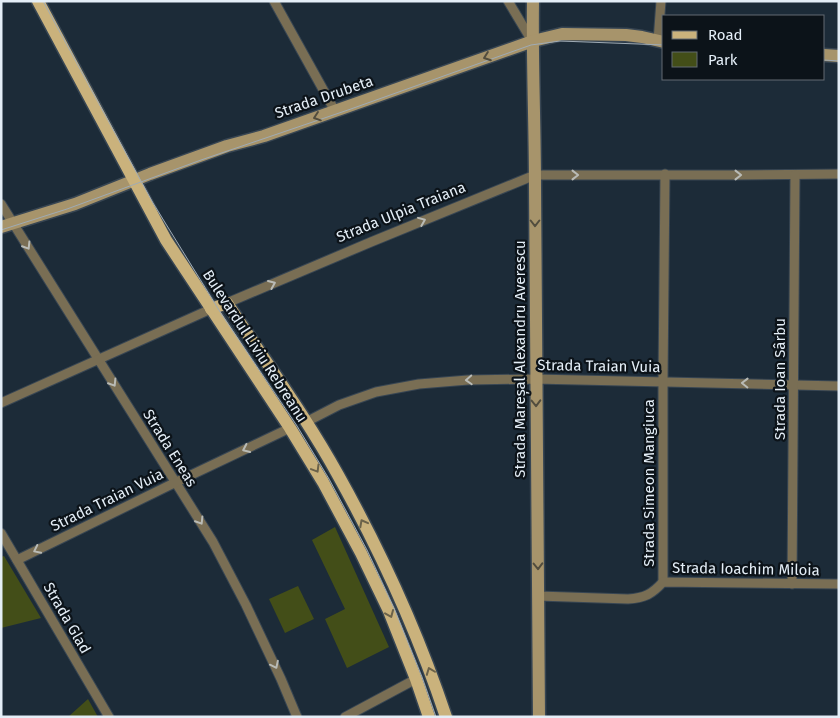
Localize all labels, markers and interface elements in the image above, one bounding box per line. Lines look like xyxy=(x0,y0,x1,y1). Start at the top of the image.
legend xyxy=(662,15,825,80)
text: Road xyxy=(708,26,743,44)
one-way arrow xyxy=(483,51,491,61)
text: Park xyxy=(708,51,738,69)
street label: Strada Drubeta xyxy=(272,72,376,122)
one-way arrow xyxy=(313,111,322,121)
one-way arrow xyxy=(572,170,579,180)
one-way arrow xyxy=(734,170,742,180)
street label: Strada Ulpia Traiana xyxy=(334,178,468,246)
one-way arrow xyxy=(417,217,426,227)
one-way arrow xyxy=(530,220,540,228)
one-way arrow xyxy=(20,240,30,249)
street label: Strada Mareșal Alexandru Averescu xyxy=(511,240,530,478)
street label: Bulevardul Liviu Rebreanu xyxy=(199,266,311,426)
one-way arrow xyxy=(267,280,276,291)
street label: Strada Ioan Sârbu xyxy=(771,318,789,440)
street label: Strada Traian Vuia xyxy=(537,356,661,376)
one-way arrow xyxy=(465,375,473,386)
one-way arrow xyxy=(107,378,116,387)
one-way arrow xyxy=(740,378,748,389)
street label: Strada Simeon Mangiuca xyxy=(640,399,658,567)
one-way arrow xyxy=(530,400,541,408)
street label: Strada Eneas xyxy=(139,406,201,490)
one-way arrow xyxy=(242,443,251,453)
one-way arrow xyxy=(309,464,319,473)
street label: Strada Traian Vuia xyxy=(48,465,166,535)
one-way arrow xyxy=(193,516,203,525)
one-way arrow xyxy=(360,519,370,528)
one-way arrow xyxy=(33,544,42,554)
street label: Strada Ioachim Miloia xyxy=(672,559,820,579)
one-way arrow xyxy=(532,562,543,570)
street label: Strada Glad xyxy=(39,579,95,657)
one-way arrow xyxy=(383,609,394,618)
one-way arrow xyxy=(269,660,279,669)
one-way arrow xyxy=(426,667,436,676)

